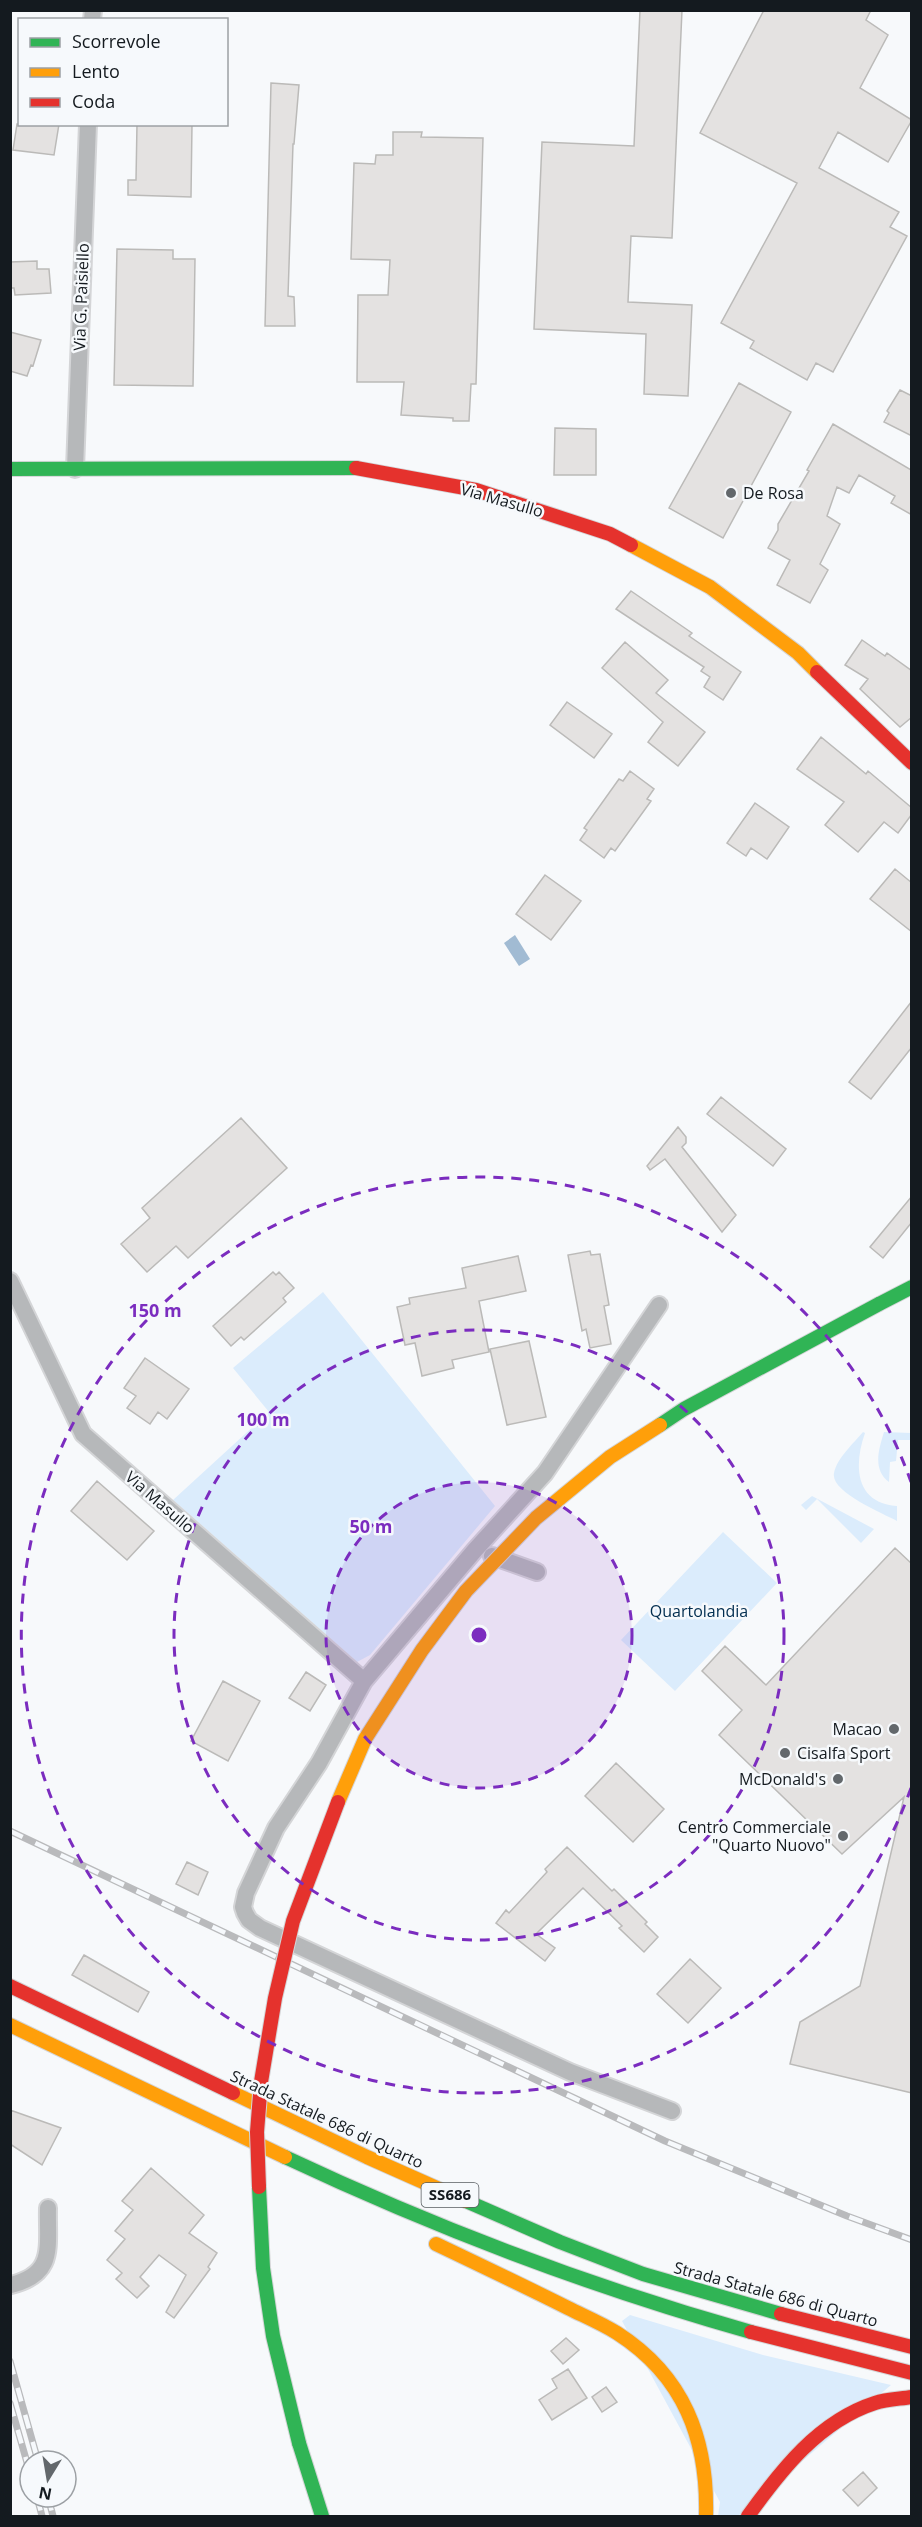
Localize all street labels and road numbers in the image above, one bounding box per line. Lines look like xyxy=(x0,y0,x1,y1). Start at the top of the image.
street label: Via G. Paisiello xyxy=(68,243,94,351)
street label: Via Masullo xyxy=(458,478,546,522)
street label: Via Masullo xyxy=(121,1466,199,1538)
street label: Strada Statale 686 di Quarto xyxy=(227,2065,427,2173)
road number: SS686 xyxy=(422,2183,478,2207)
street label: Strada Statale 686 di Quarto xyxy=(671,2256,881,2332)

